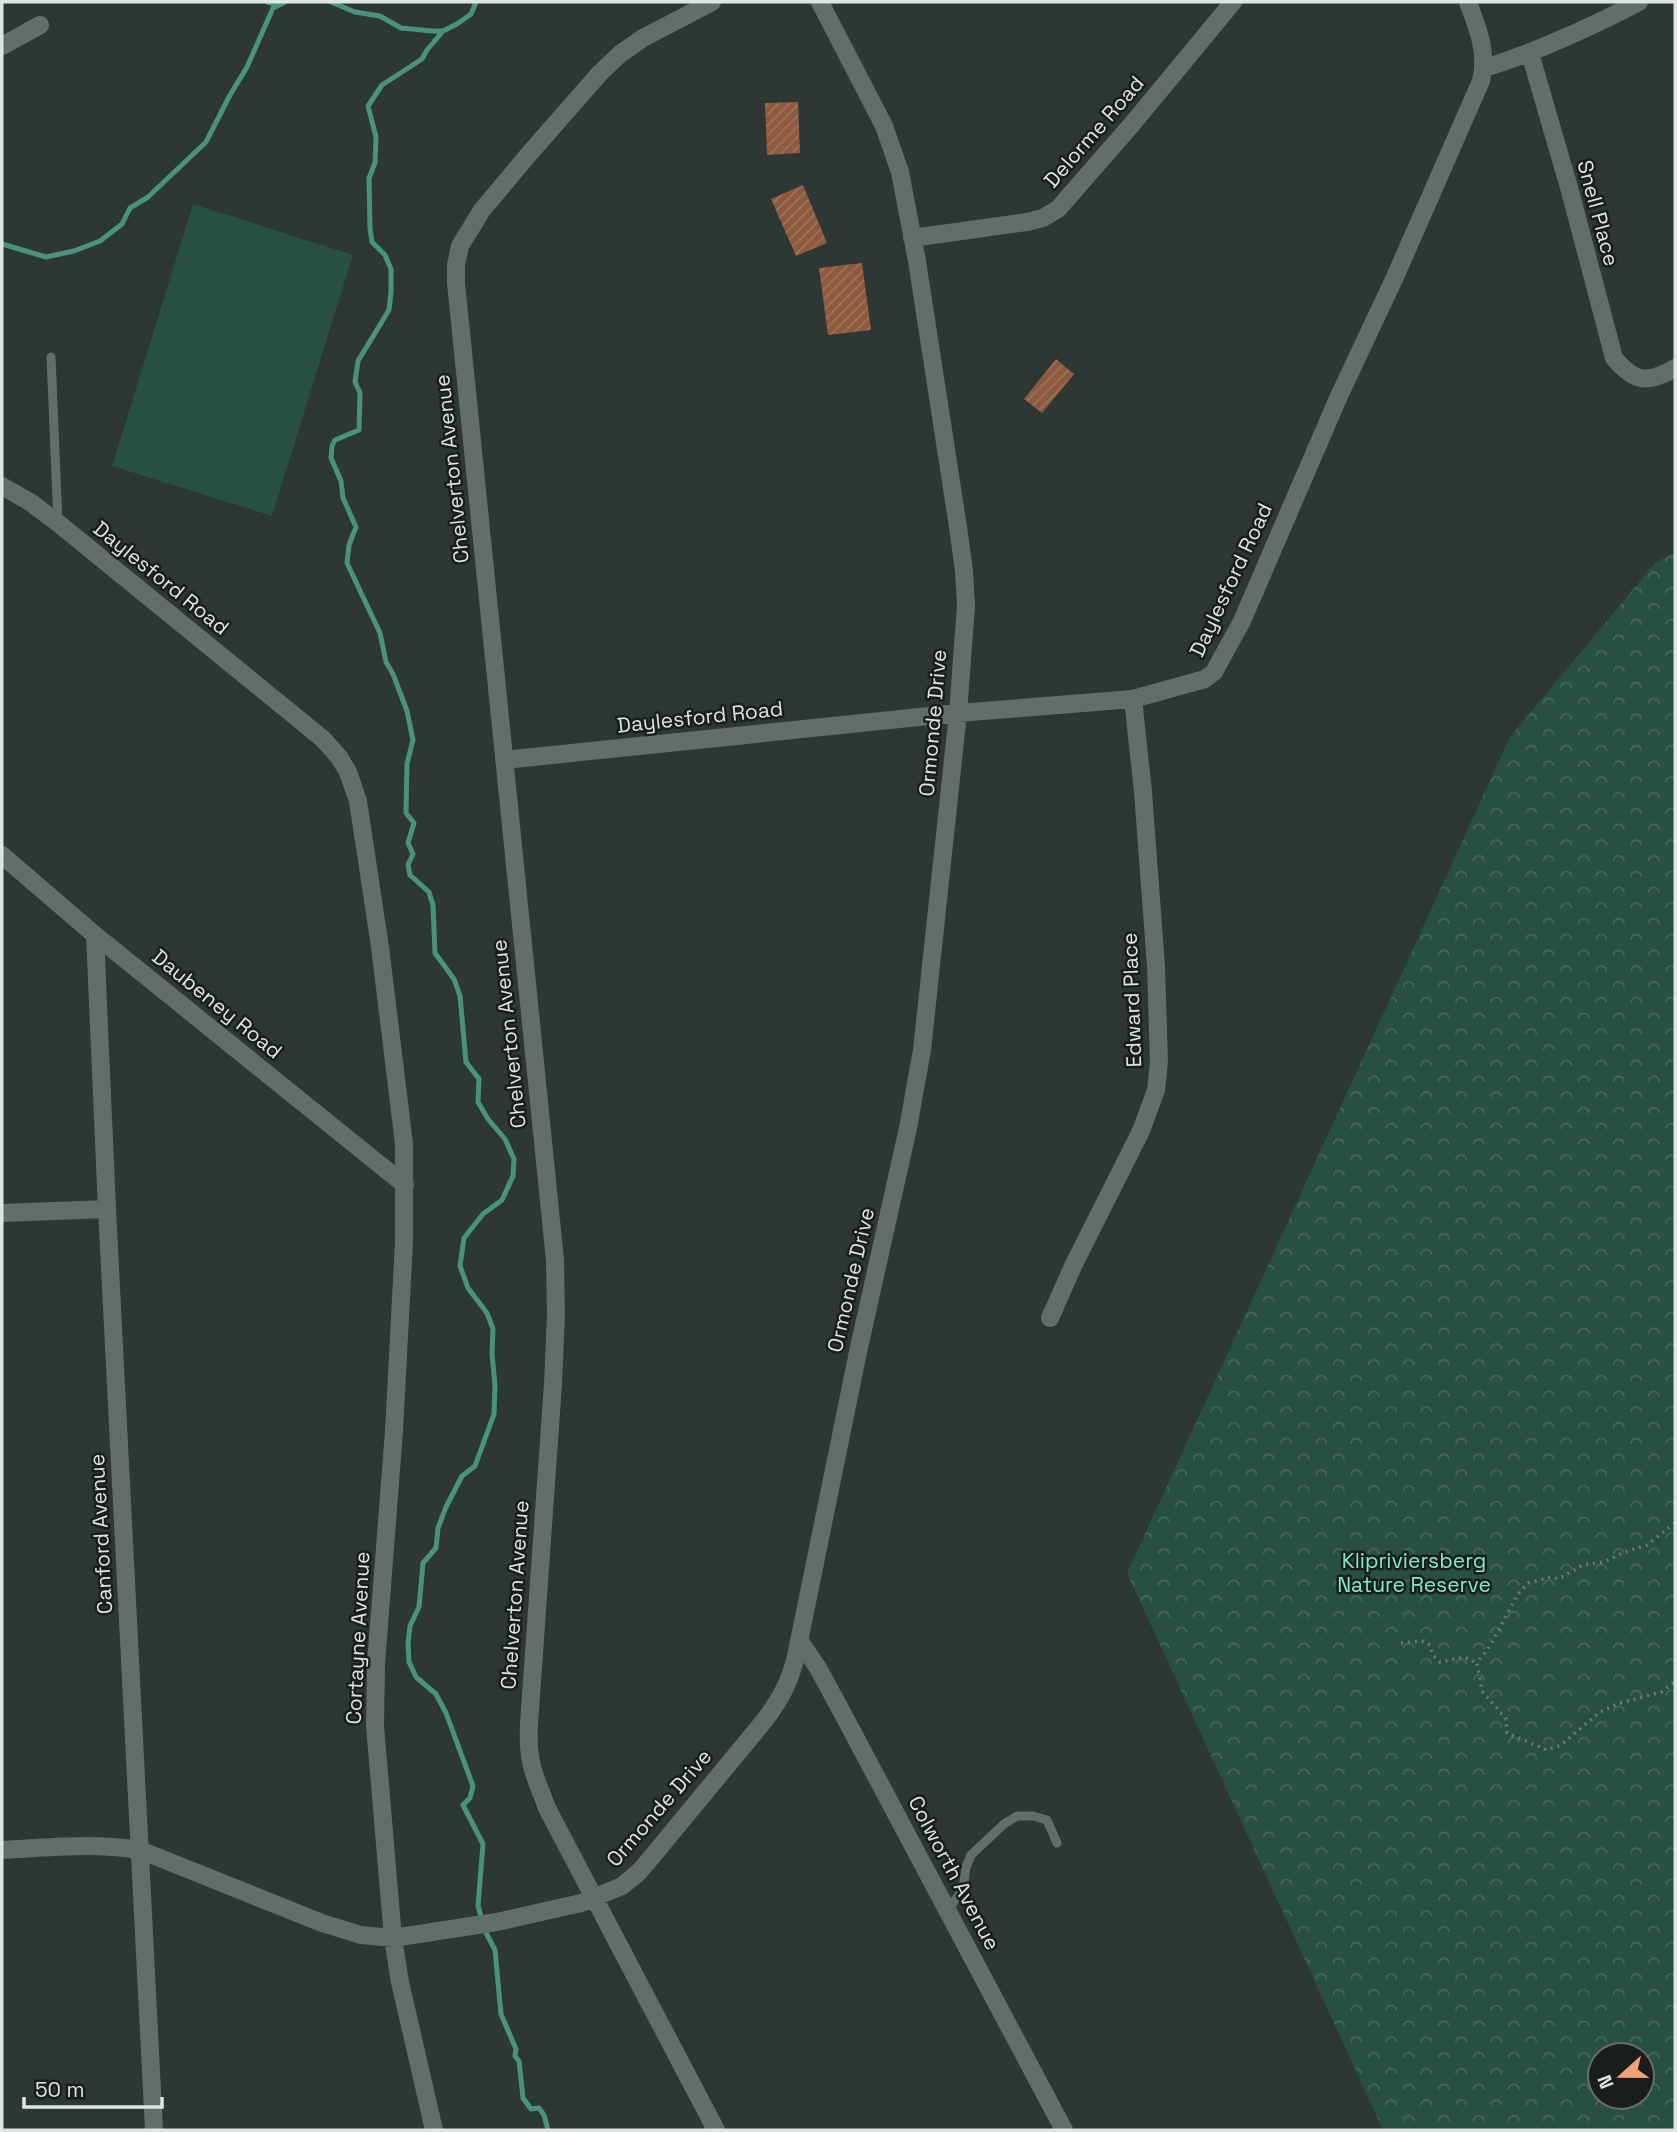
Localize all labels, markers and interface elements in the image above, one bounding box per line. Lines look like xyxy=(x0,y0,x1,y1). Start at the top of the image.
street label: Delorme Road xyxy=(1038,70,1150,193)
street label: Snell Place xyxy=(1571,157,1626,269)
street label: Chelverton Avenue xyxy=(428,373,475,565)
street label: Daylesford Road xyxy=(1183,499,1278,661)
street label: Daylesford Road xyxy=(88,515,235,641)
street label: Ormonde Drive xyxy=(913,648,952,798)
street label: Daylesford Road xyxy=(616,694,784,739)
street label: Edward Place xyxy=(1116,932,1147,1068)
street label: Chelverton Avenue xyxy=(485,938,532,1130)
street label: Daubeney Road xyxy=(147,943,288,1064)
street label: Ormonde Drive xyxy=(821,1205,880,1355)
street label: Canford Avenue xyxy=(83,1453,118,1615)
street label: Chelverton Avenue xyxy=(494,1499,535,1690)
park label: Klipriviersberg Nature Reserve xyxy=(1337,1547,1491,1598)
street label: Cortayne Avenue xyxy=(339,1551,376,1725)
street label: Ormonde Drive xyxy=(600,1743,717,1872)
street label: Colworth Avenue xyxy=(902,1791,1006,1955)
north arrow xyxy=(1586,2041,1656,2111)
scale bar xyxy=(24,2066,163,2110)
text: N xyxy=(1592,2071,1620,2092)
text: 50 m xyxy=(35,2076,85,2103)

